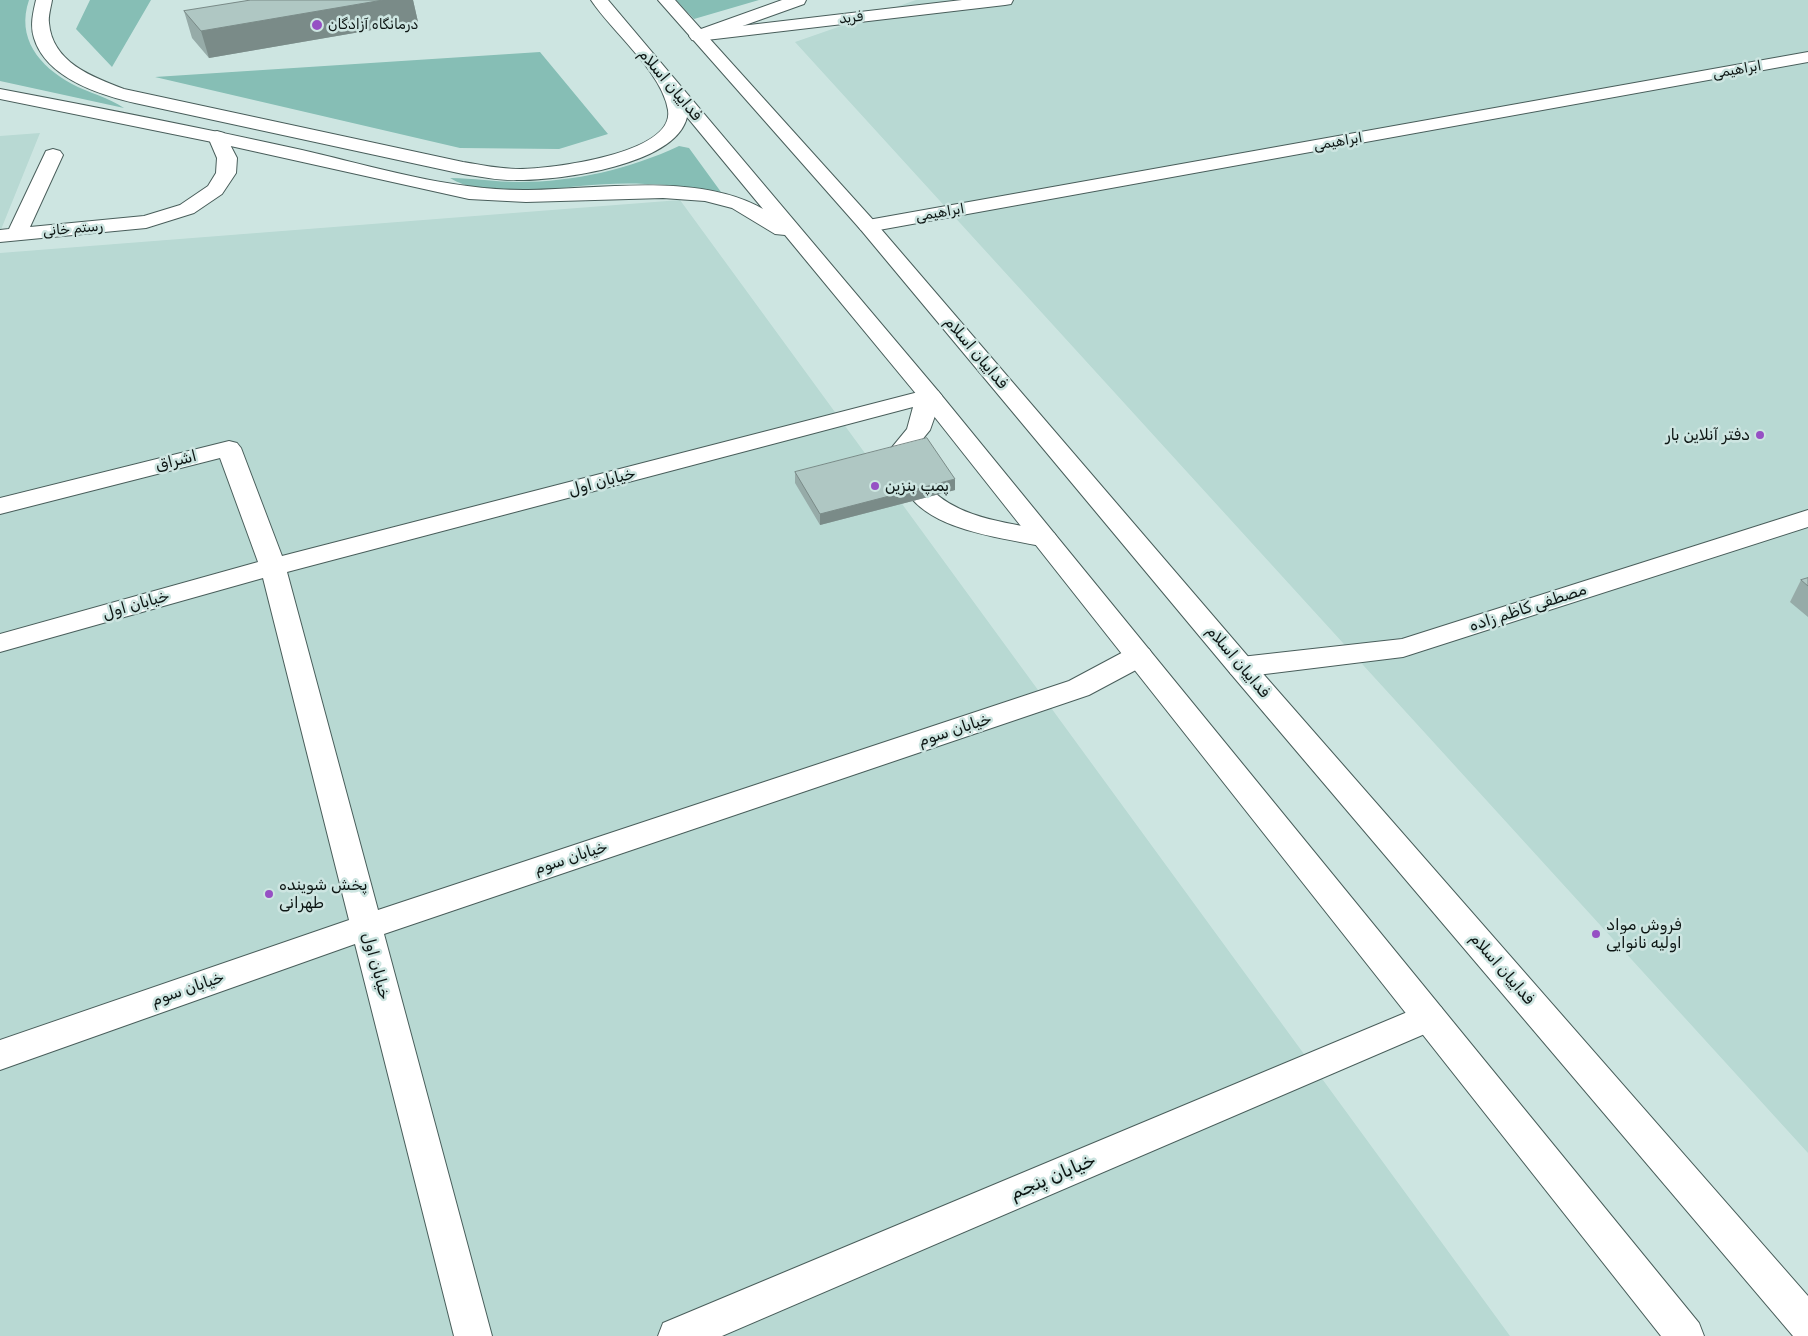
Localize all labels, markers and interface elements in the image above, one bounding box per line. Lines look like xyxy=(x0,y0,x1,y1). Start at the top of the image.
street label: فرید xyxy=(838,8,864,28)
place label: درمانگاه آزادگان xyxy=(328,17,418,33)
marker: درمانگاه آزادگان xyxy=(310,18,324,32)
street label: فداییان اسلام xyxy=(634,45,706,125)
street label: ابراهیمی xyxy=(1711,57,1763,83)
street label: ابراهیمی xyxy=(1312,129,1364,155)
street label: ابراهیمی xyxy=(914,200,966,226)
street label: رستم خانی xyxy=(42,218,104,240)
street label: فداییان اسلام xyxy=(940,313,1012,393)
place label: دفتر آنلاین بار xyxy=(1665,425,1750,445)
marker: دفتر آنلاین بار xyxy=(1754,429,1766,441)
street label: اشراق xyxy=(153,447,199,475)
street label: خیابان اول xyxy=(566,464,638,500)
place label: پمپ بنزین xyxy=(885,476,949,496)
marker: پمپ بنزین xyxy=(869,480,881,492)
street label: مصطفی کاظم زاده xyxy=(1467,580,1589,636)
street label: خیابان اول xyxy=(100,586,172,624)
street label: فداییان اسلام xyxy=(1202,622,1274,702)
street label: خیابان سوم xyxy=(916,709,994,751)
street label: خیابان سوم xyxy=(532,837,610,879)
place label: پخش شوینده طهرانی xyxy=(279,875,367,913)
marker: پخش شوینده طهرانی xyxy=(263,888,275,900)
place label: فروش مواد اولیه نانوایی xyxy=(1606,915,1682,953)
marker: فروش مواد اولیه نانوایی xyxy=(1590,928,1602,940)
street label: فداییان اسلام xyxy=(1466,929,1538,1009)
street label: خیابان اول xyxy=(358,930,394,1002)
street label: خیابان سوم xyxy=(149,968,227,1010)
street label: خیابان پنجم xyxy=(1007,1149,1099,1205)

